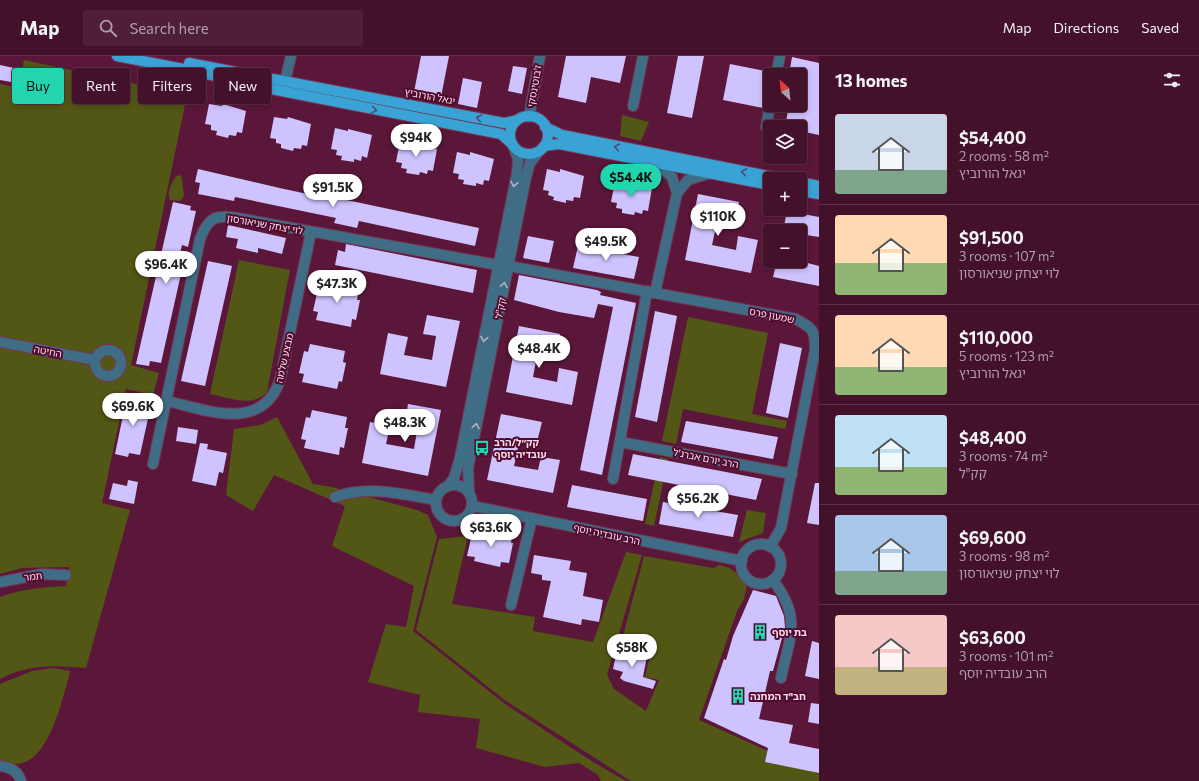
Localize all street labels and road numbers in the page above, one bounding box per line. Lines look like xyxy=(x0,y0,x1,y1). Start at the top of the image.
street label: ז'בוטינסקי xyxy=(524,64,544,108)
street label: יגאל הורוביץ xyxy=(404,85,456,107)
street label: לוי יצחק שניאורסון xyxy=(226,211,304,237)
street label: קק"ל xyxy=(492,296,508,320)
street label: שמעון פרס xyxy=(748,305,796,325)
street label: מבצע שלמה xyxy=(272,331,296,384)
street label: החיטה xyxy=(33,342,63,360)
street label: הרב יורם אברג'ל xyxy=(672,446,740,470)
street label: הרב עובדיה יוסף xyxy=(573,521,641,547)
street label: תמר xyxy=(23,569,43,583)

